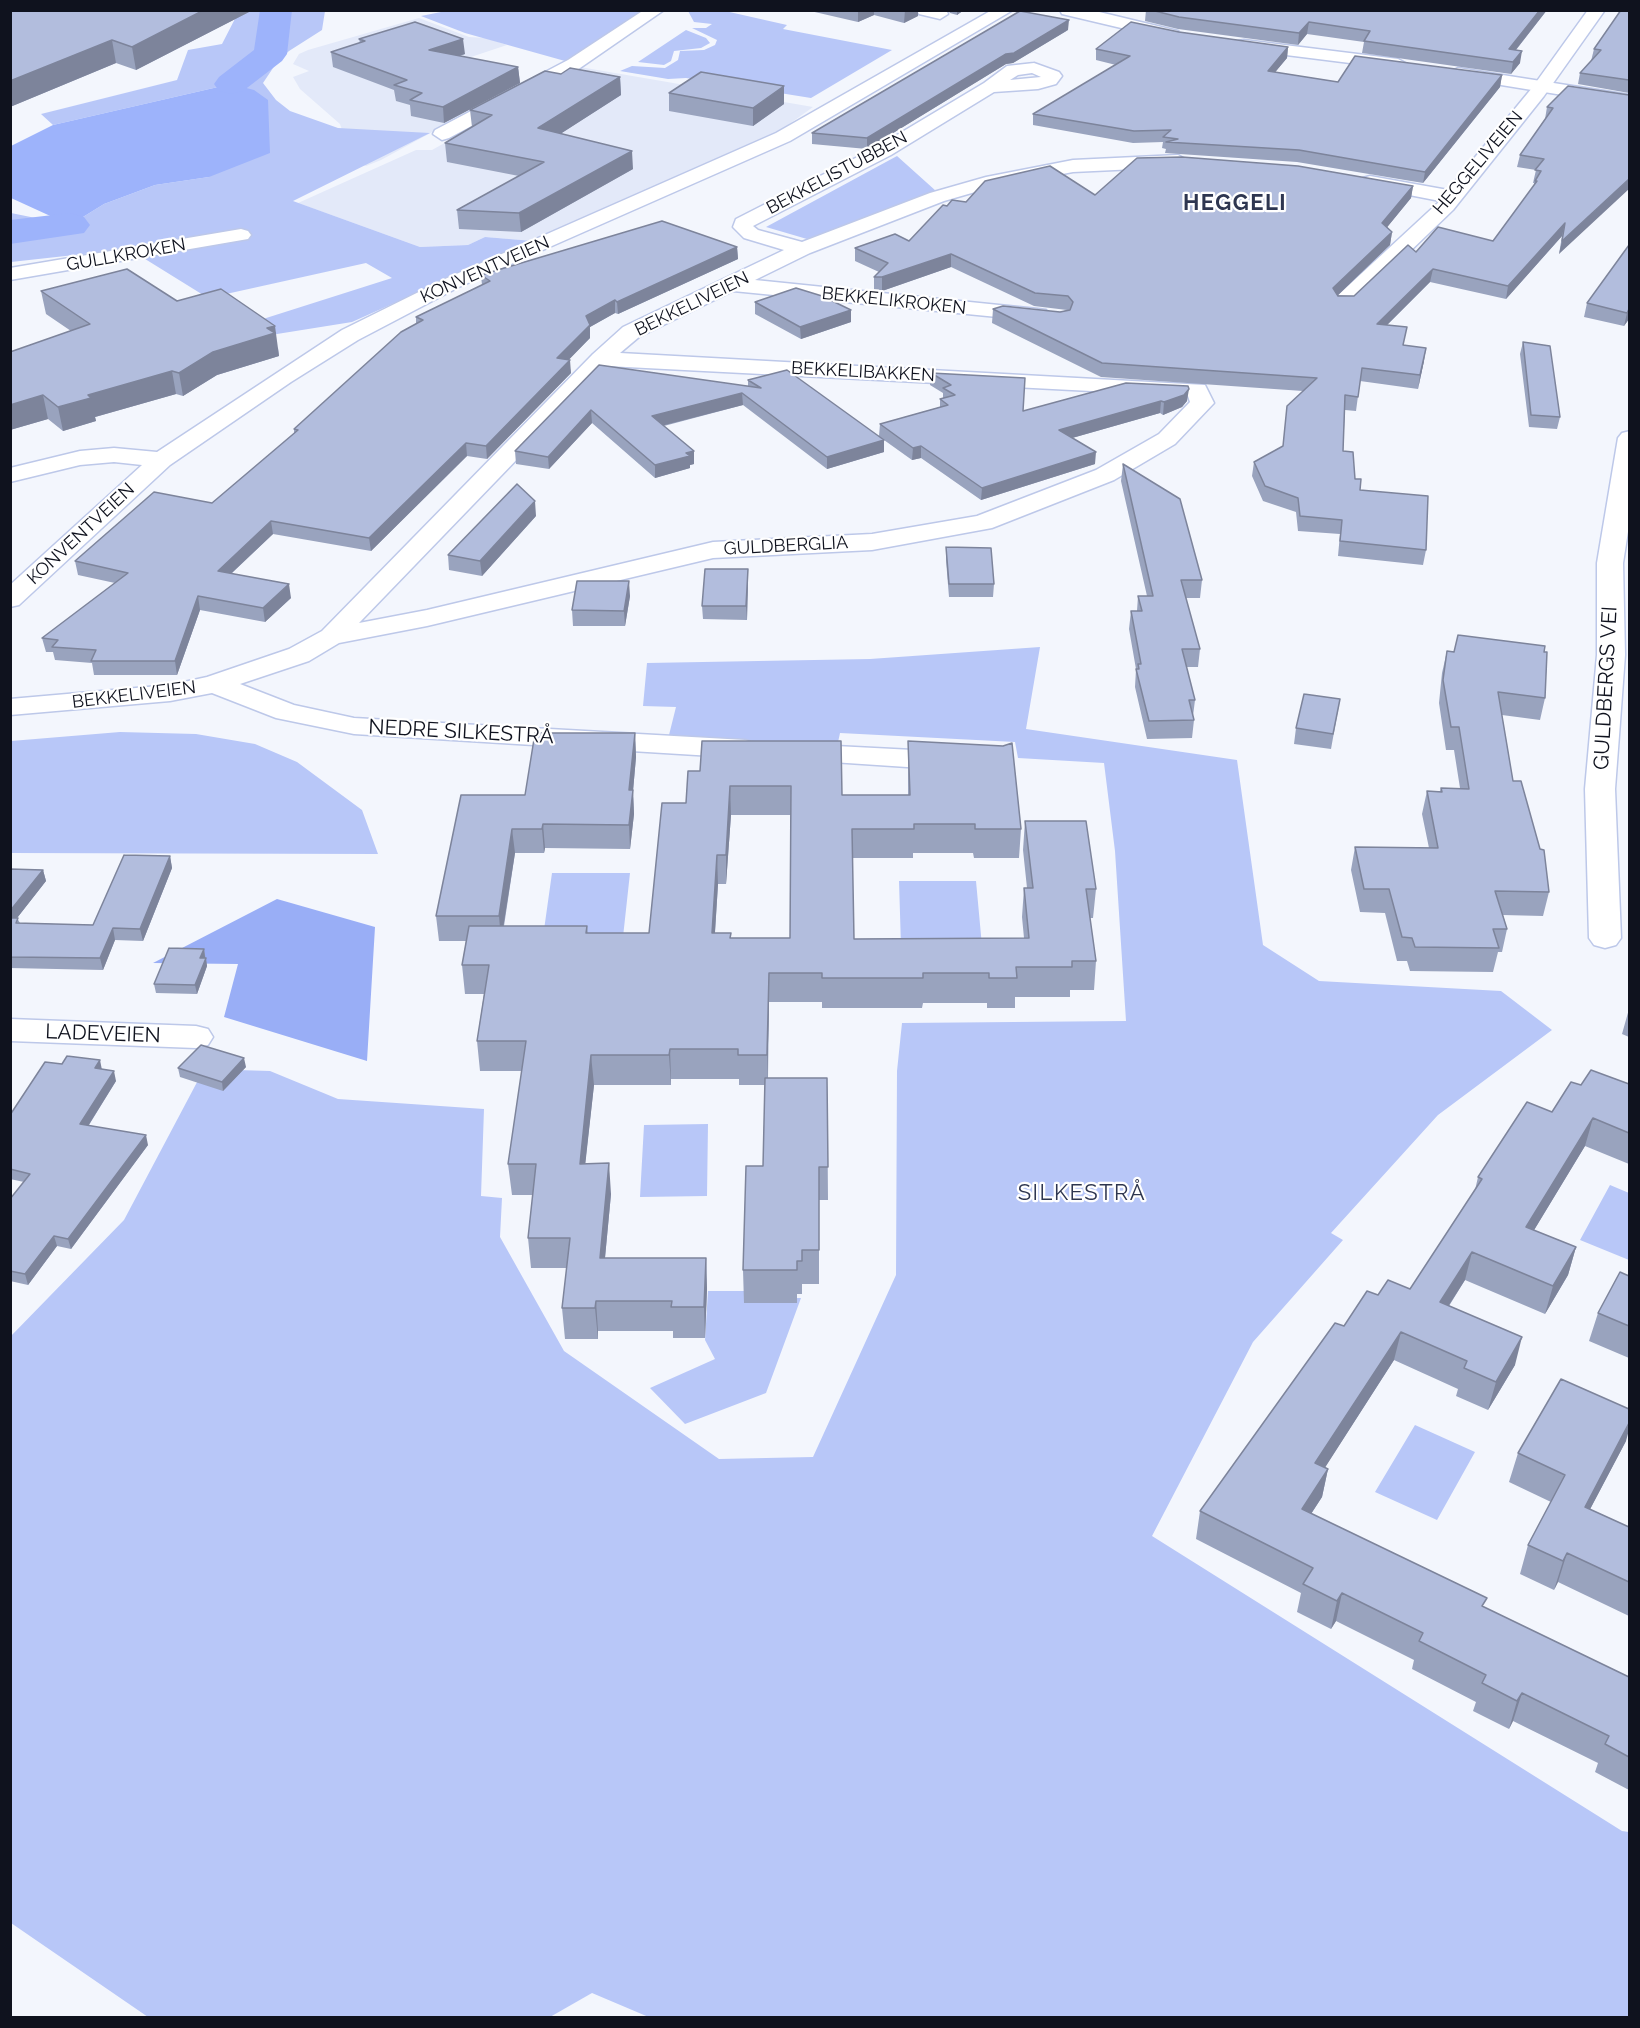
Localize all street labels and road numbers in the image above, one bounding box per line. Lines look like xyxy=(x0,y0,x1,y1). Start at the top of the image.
street label: HEGGELIVEIEN xyxy=(1429,107,1527,219)
street label: BEKKELISTUBBEN xyxy=(763,127,911,219)
street label: KONVENTVEIEN xyxy=(417,232,553,308)
street label: GULLKROKEN xyxy=(65,234,187,276)
street label: BEKKELIVEIEN xyxy=(631,267,753,341)
street label: BEKKELIKROKEN xyxy=(821,283,967,319)
street label: BEKKELIBAKKEN xyxy=(791,357,935,387)
street label: KONVENTVEIEN xyxy=(23,479,139,589)
street label: GULDBERGLIA xyxy=(723,532,849,560)
street label: GULDBERGS VEI xyxy=(1589,605,1623,771)
street label: BEKKELIVEIEN xyxy=(71,677,197,713)
street label: NEDRE SILKESTRÅ xyxy=(368,715,554,749)
street label: LADEVEIEN xyxy=(45,1019,161,1049)

